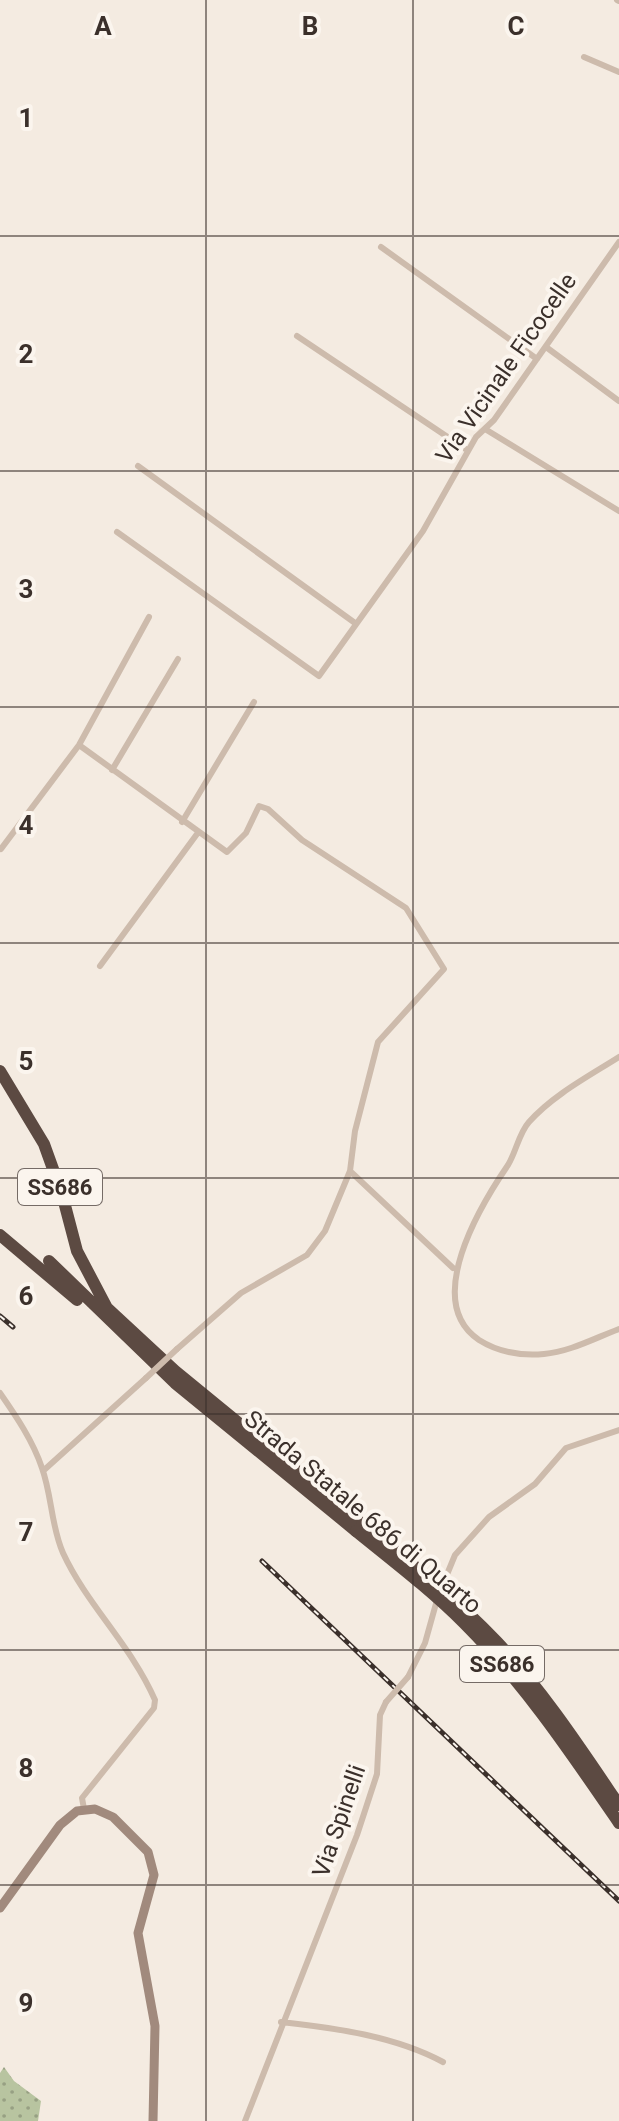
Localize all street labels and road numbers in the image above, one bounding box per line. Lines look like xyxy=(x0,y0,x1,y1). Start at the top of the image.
street label: Via Vicinale Ficocelle xyxy=(430,268,582,468)
road number: SS686 xyxy=(18,1169,102,1205)
street label: Strada Statale 686 di Quarto xyxy=(239,1405,487,1619)
road number: SS686 xyxy=(460,1646,544,1682)
street label: Via Spinelli xyxy=(307,1761,371,1881)

